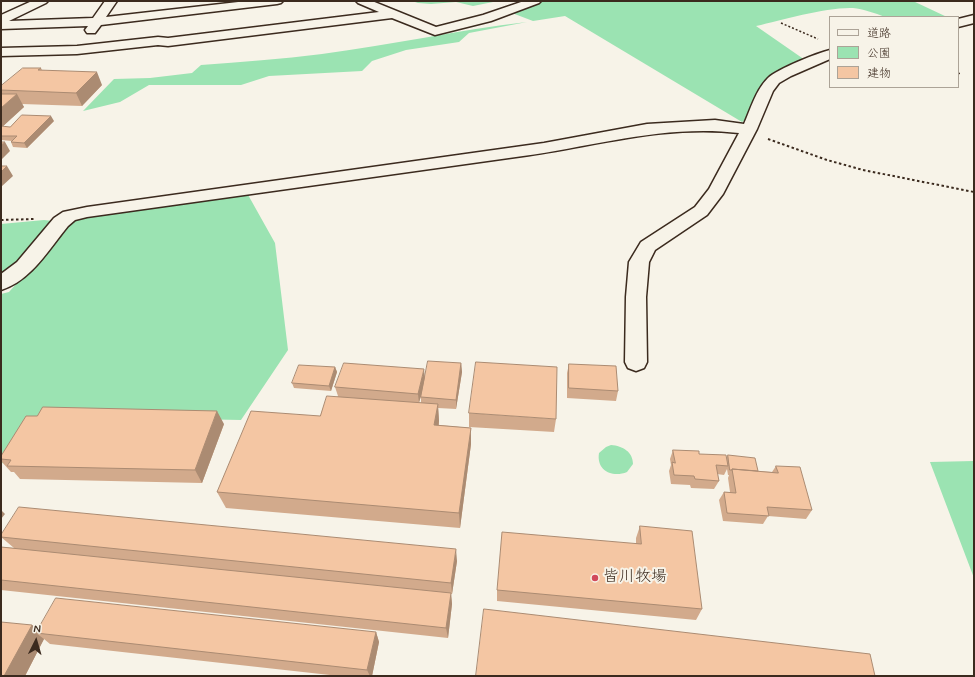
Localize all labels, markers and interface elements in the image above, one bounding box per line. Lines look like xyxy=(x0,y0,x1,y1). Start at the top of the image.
legend xyxy=(829,16,959,88)
text: 道路 xyxy=(867,26,891,42)
text: 公園 xyxy=(867,46,891,62)
text: 建物 xyxy=(867,66,891,82)
place label: 皆川牧場 xyxy=(603,568,667,588)
marker: 皆川牧場 xyxy=(590,573,600,583)
north arrow xyxy=(16,621,56,661)
text: N xyxy=(33,622,41,636)

